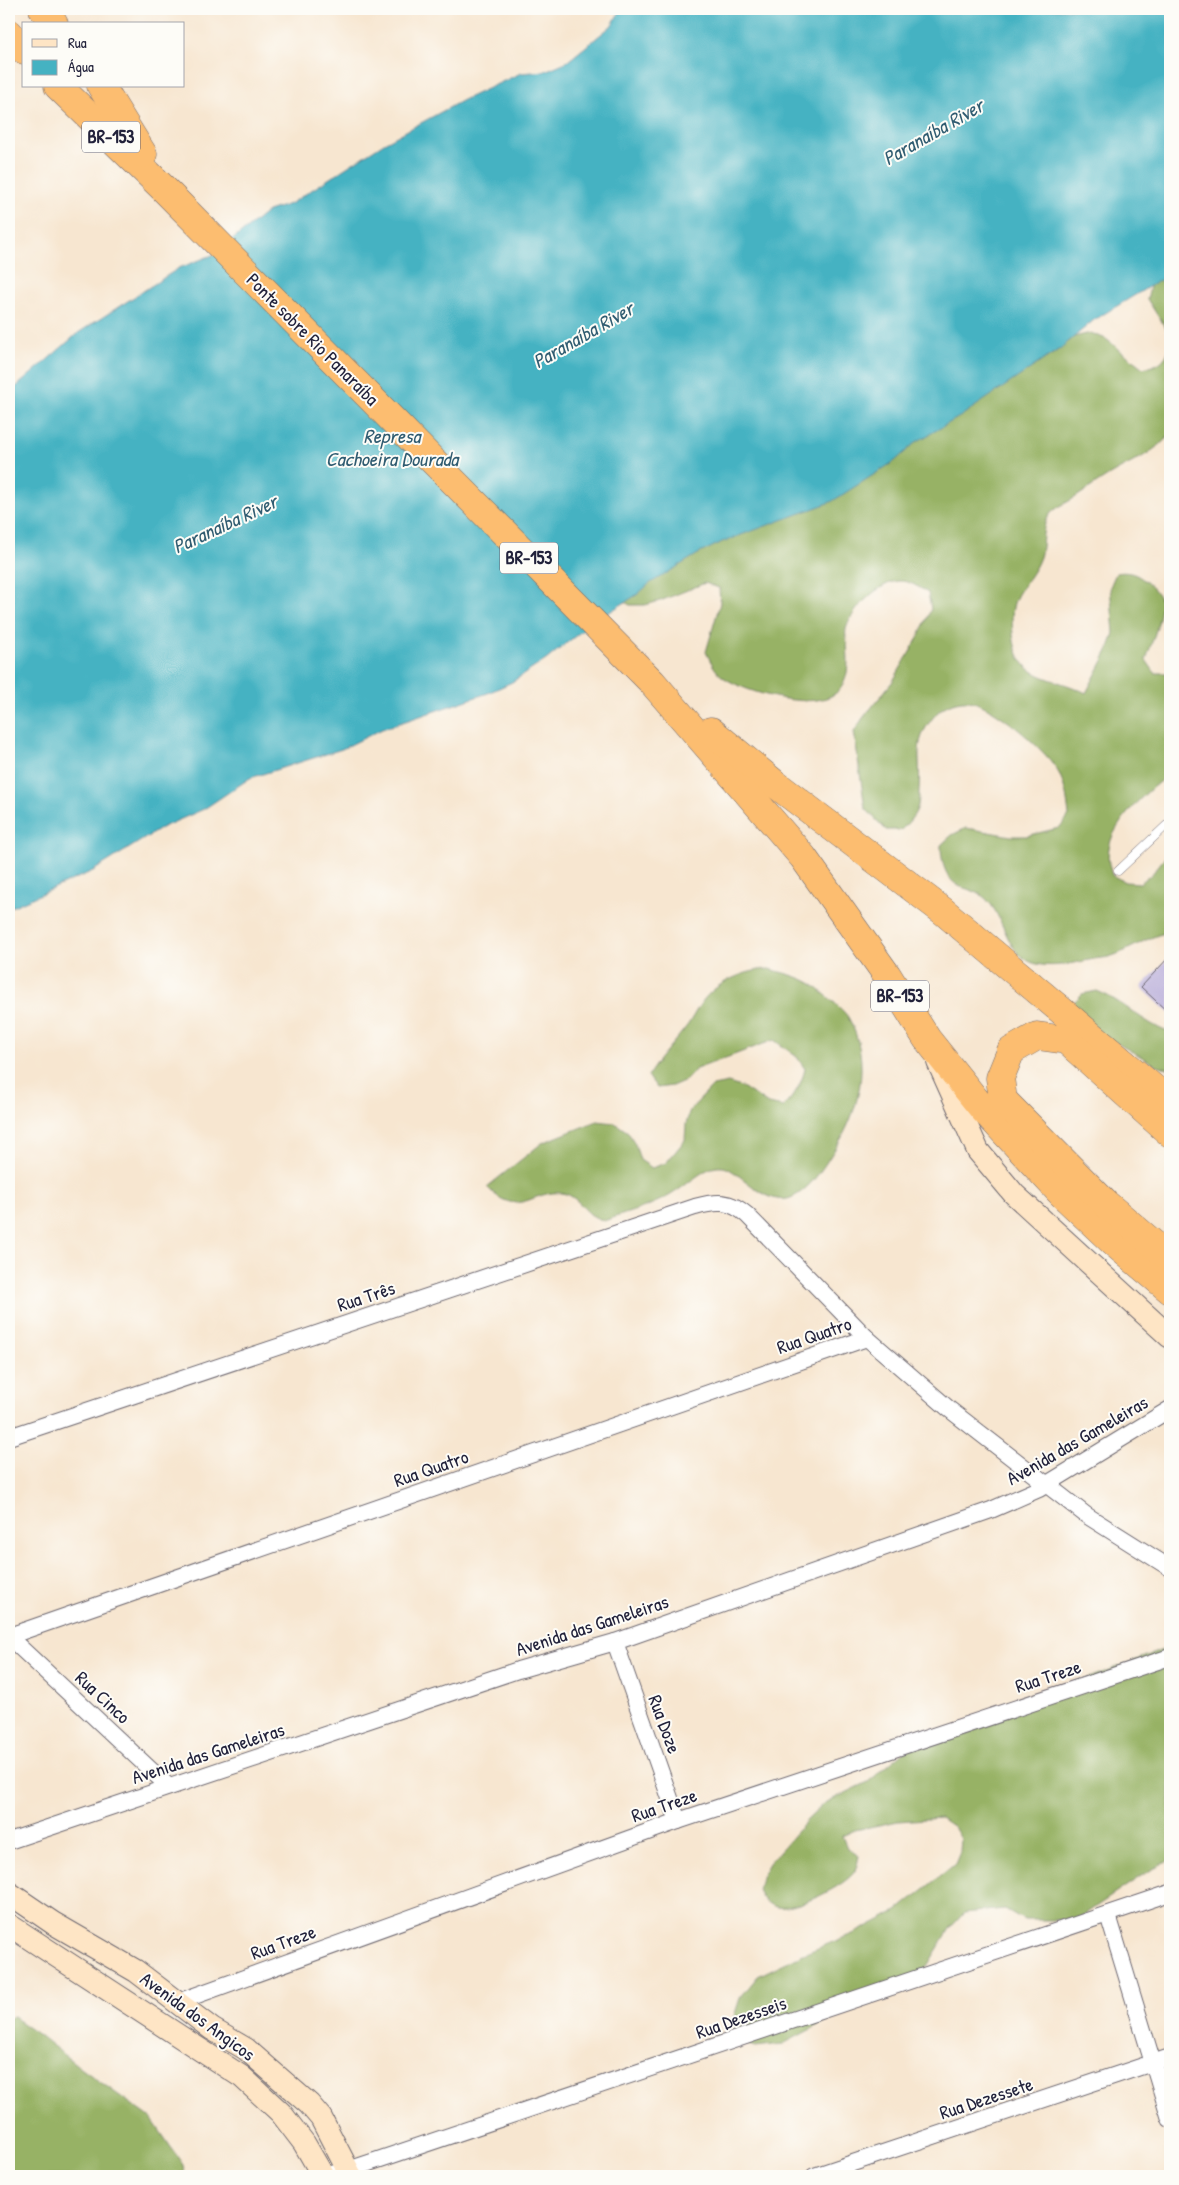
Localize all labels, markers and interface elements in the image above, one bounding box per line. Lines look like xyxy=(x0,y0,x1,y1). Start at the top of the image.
legend xyxy=(22,22,185,88)
text: Rua xyxy=(68,32,87,53)
text: Água xyxy=(68,56,94,77)
water label: Paranaíba River xyxy=(877,91,990,171)
road number: BR-153 xyxy=(82,121,140,152)
street label: Ponte sobre Rio Panaraíba xyxy=(241,267,385,411)
water label: Paranaíba River xyxy=(527,294,640,374)
water label: Represa Cachoeira Dourada xyxy=(326,422,460,472)
water label: Paranaíba River xyxy=(168,487,283,560)
road number: BR-153 xyxy=(500,542,558,574)
road number: BR-153 xyxy=(871,980,929,1011)
street label: Rua Três xyxy=(334,1274,398,1318)
street label: Rua Quatro xyxy=(773,1310,855,1360)
street label: Avenida das Gameleiras xyxy=(1002,1389,1152,1491)
street label: Rua Quatro xyxy=(390,1443,472,1493)
street label: Avenida das Gameleiras xyxy=(512,1588,672,1662)
street label: Rua Treze xyxy=(1012,1653,1085,1699)
street label: Rua Cinco xyxy=(70,1665,136,1729)
street label: Rua Doze xyxy=(642,1691,688,1757)
street label: Avenida das Gameleiras xyxy=(128,1716,288,1790)
street label: Rua Treze xyxy=(628,1782,701,1828)
street label: Rua Treze xyxy=(247,1918,320,1966)
street label: Avenida dos Angicos xyxy=(135,1965,261,2067)
street label: Rua Dezesseis xyxy=(692,1989,790,2045)
street label: Rua Dezessete xyxy=(936,2071,1036,2125)

